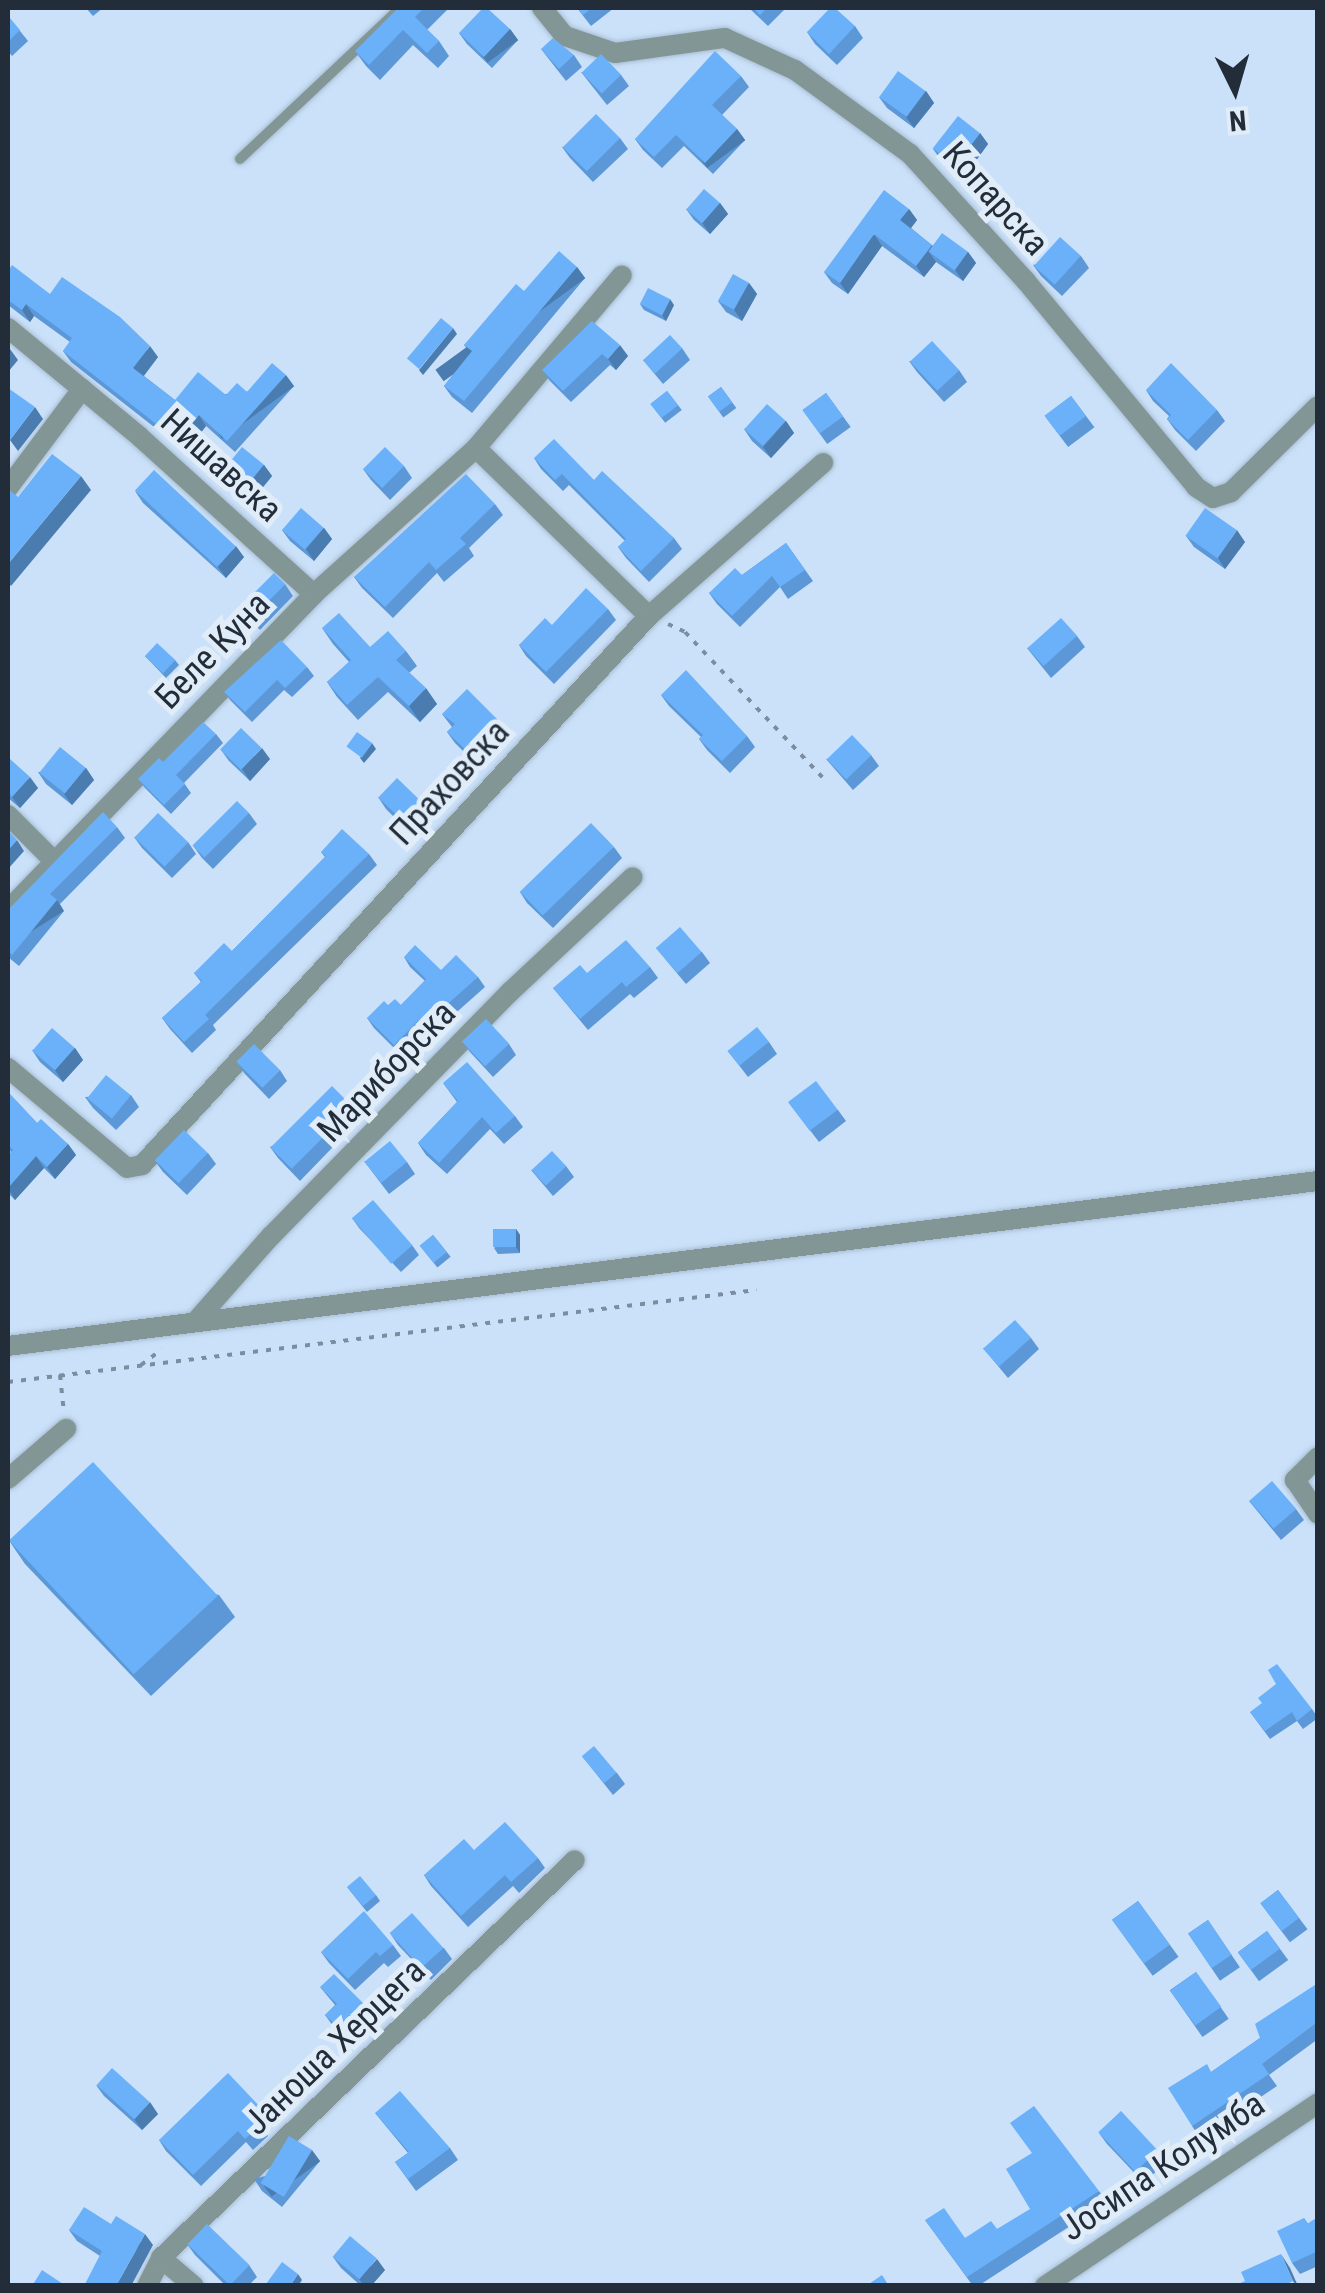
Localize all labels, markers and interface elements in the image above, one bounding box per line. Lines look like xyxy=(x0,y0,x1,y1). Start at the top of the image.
north arrow xyxy=(1185,40,1285,140)
text: N xyxy=(1228,103,1248,138)
street label: Копарска xyxy=(933,134,1057,264)
street label: Нишавска xyxy=(152,401,290,531)
street label: Беле Куна xyxy=(147,584,279,718)
street label: Праховска xyxy=(382,712,518,854)
street label: Мариборска xyxy=(309,993,465,1151)
street label: Јаноша Херцега xyxy=(236,1950,434,2144)
street label: Јосипа Колумба xyxy=(1053,2084,1273,2250)

